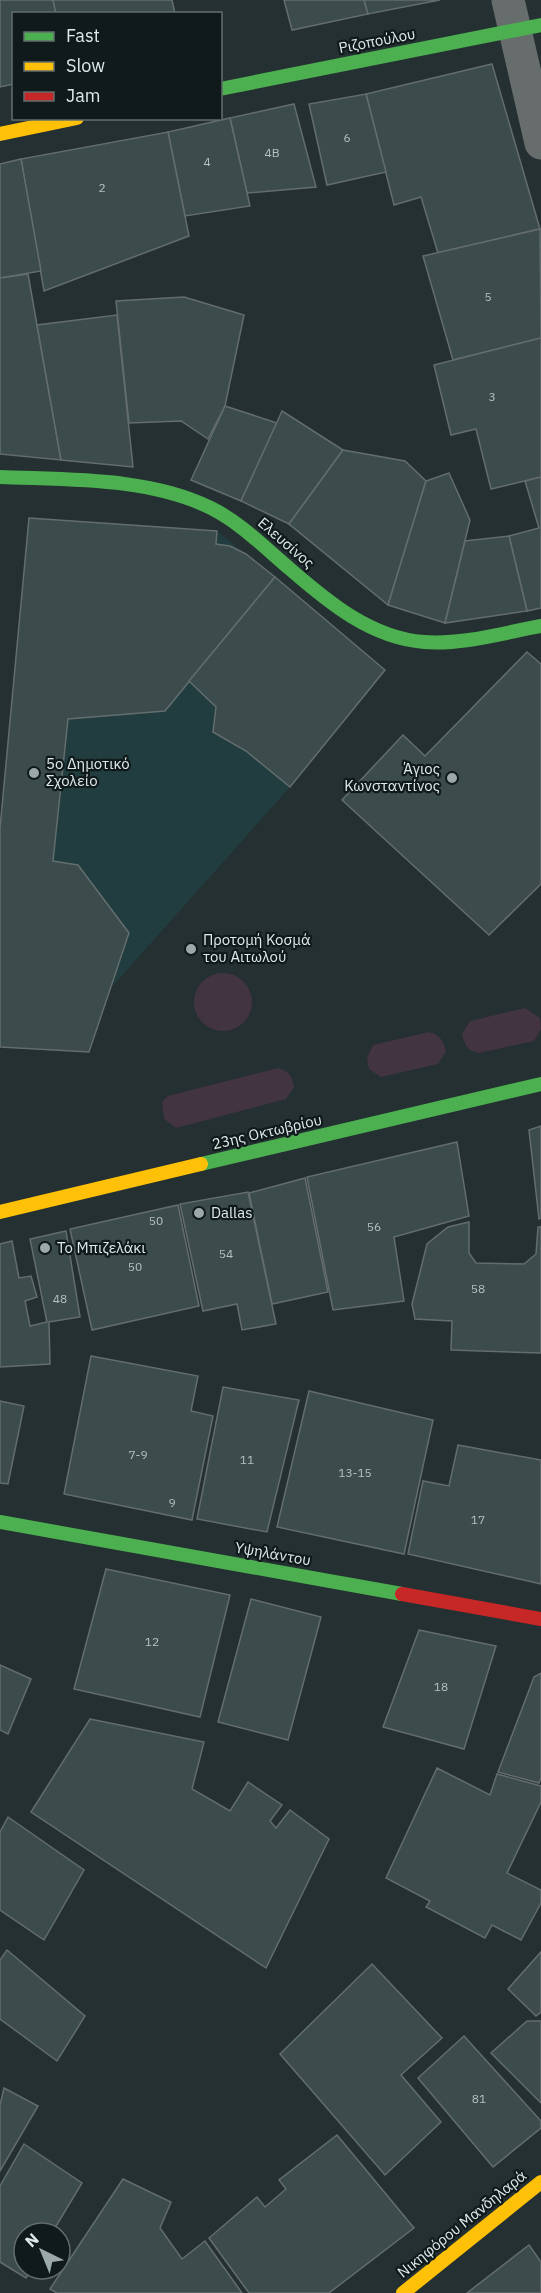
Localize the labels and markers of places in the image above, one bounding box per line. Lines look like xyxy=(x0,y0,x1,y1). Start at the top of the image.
place label: 5ο Δημοτικό Σχολείο xyxy=(46,754,130,790)
place label: Άγιος Κωνσταντίνος xyxy=(344,759,440,795)
marker: 5ο Δημοτικό Σχολείο xyxy=(27,766,41,780)
marker: Άγιος Κωνσταντίνος xyxy=(445,771,459,785)
place label: Προτομή Κοσμά του Αιτωλού xyxy=(203,930,311,966)
marker: Προτομή Κοσμά του Αιτωλού xyxy=(184,942,198,956)
place label: Dallas xyxy=(211,1203,252,1222)
marker: Dallas xyxy=(192,1206,206,1220)
place label: Το Μπιζελάκι xyxy=(57,1238,146,1257)
marker: Το Μπιζελάκι xyxy=(38,1241,52,1255)

